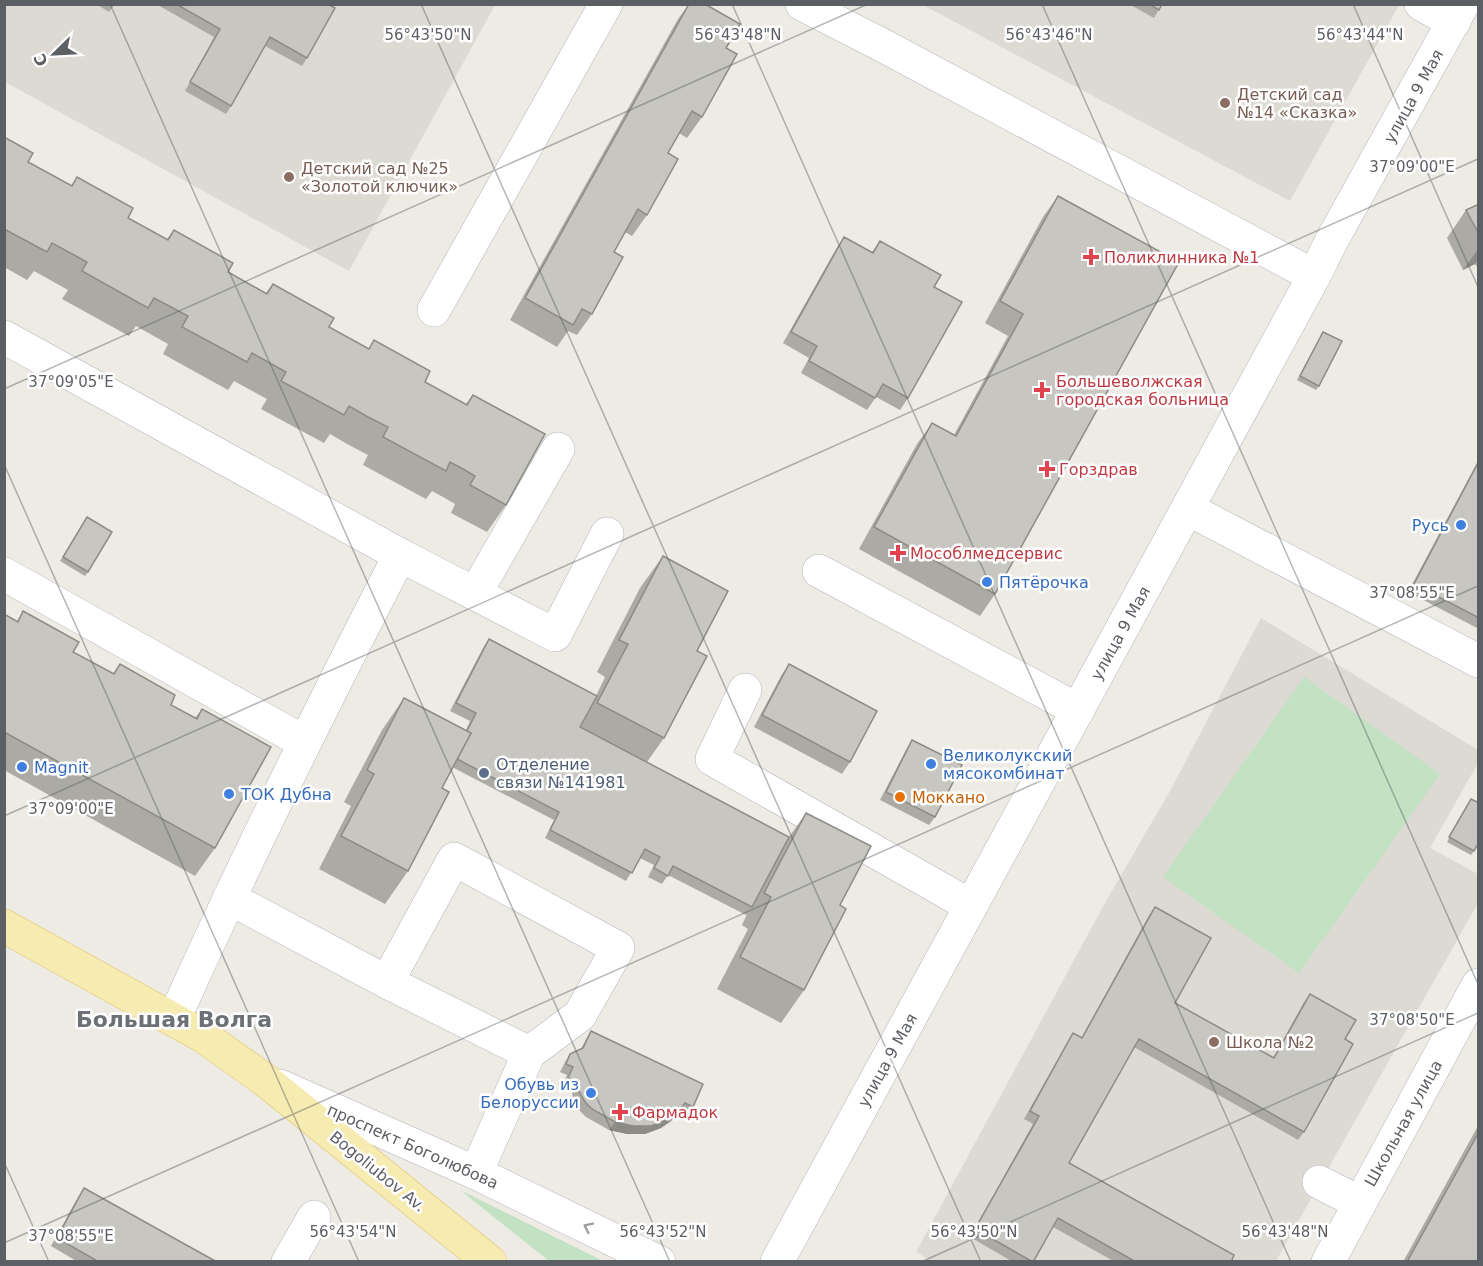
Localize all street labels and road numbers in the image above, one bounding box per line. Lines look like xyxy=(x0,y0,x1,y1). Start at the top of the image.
street label: улица 9 Мая xyxy=(1380,46,1447,146)
street label: улица 9 Мая xyxy=(1087,583,1154,683)
street label: улица 9 Мая xyxy=(854,1010,921,1110)
street label: Школьная улица xyxy=(1361,1057,1446,1190)
street label: проспект Боголюбова xyxy=(324,1100,501,1193)
street label: Bogoliubov Av. xyxy=(326,1127,429,1216)

